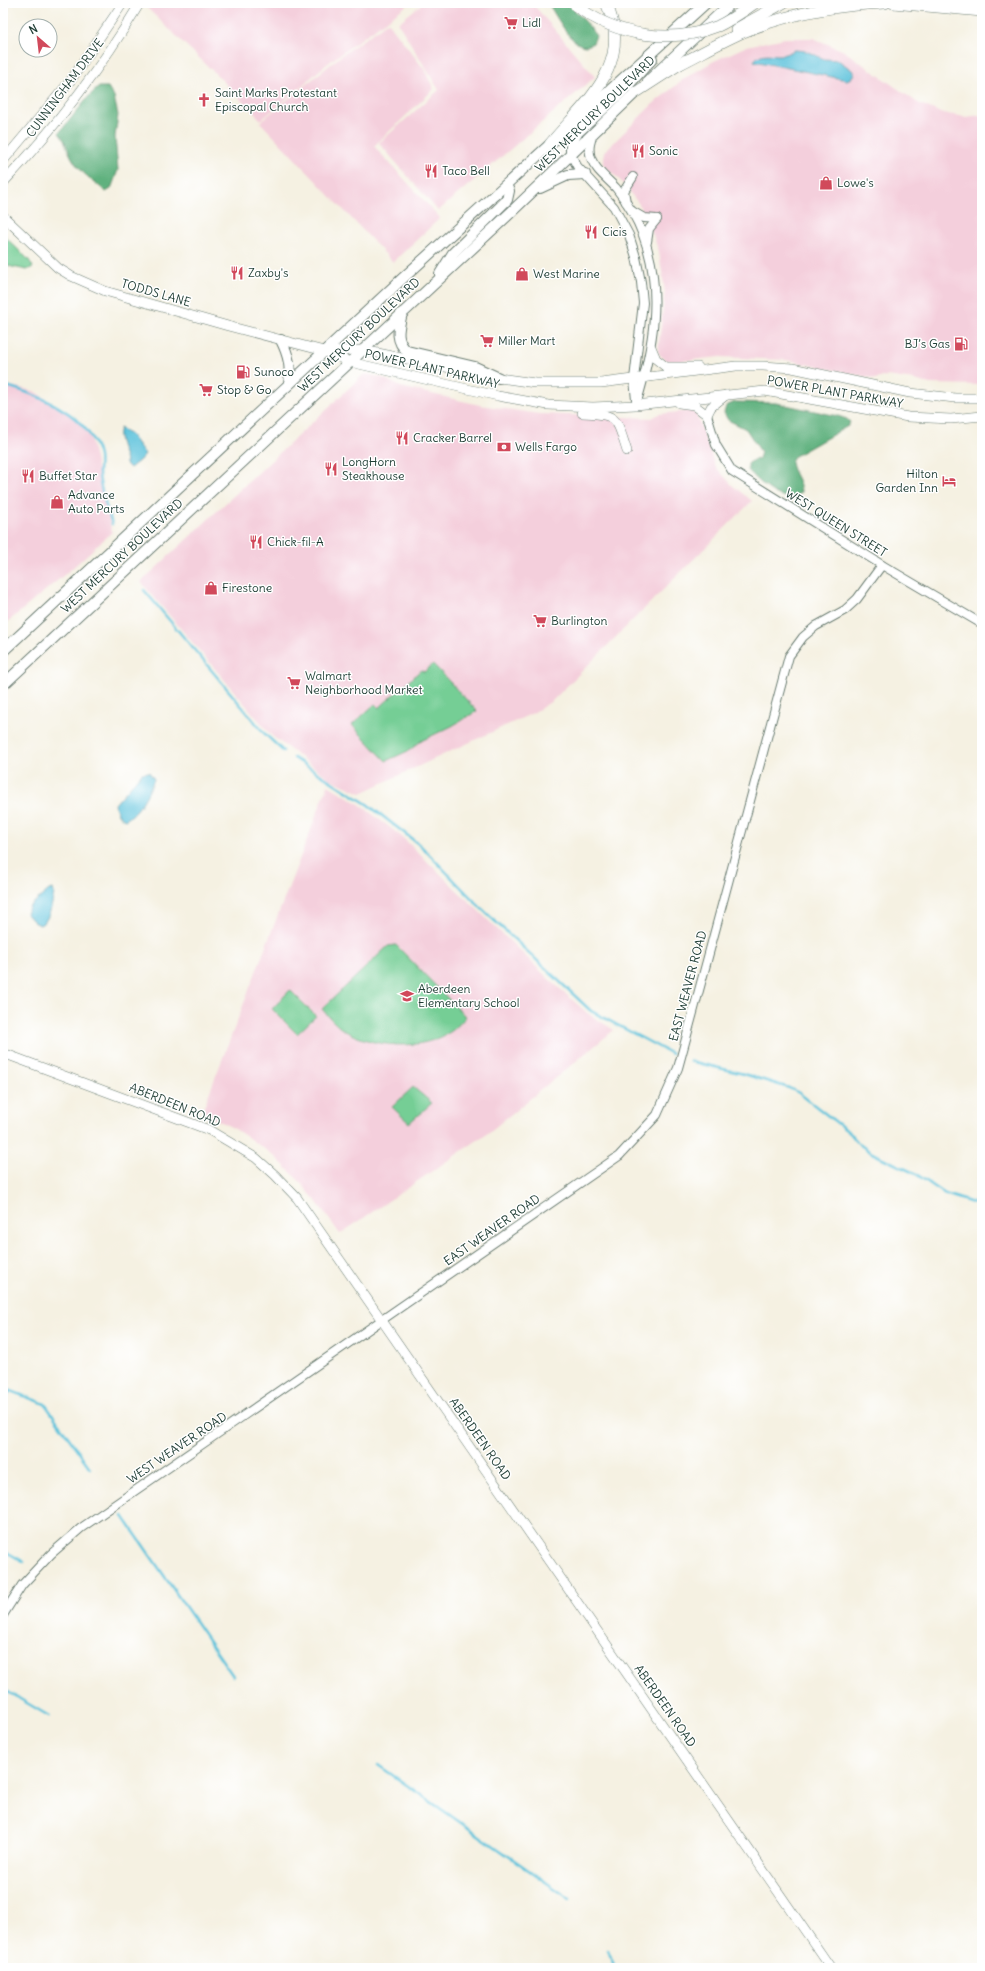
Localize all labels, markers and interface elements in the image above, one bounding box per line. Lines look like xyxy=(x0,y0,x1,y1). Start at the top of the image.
supermarket icon: Lidl xyxy=(503,15,519,31)
place label: Lidl xyxy=(522,15,541,30)
north arrow xyxy=(18,18,58,58)
text: N xyxy=(27,21,40,37)
street label: CUNNINGHAM DRIVE xyxy=(23,35,107,140)
street label: WEST MERCURY BOULEVARD xyxy=(531,52,658,175)
place label: Saint Marks Protestant Episcopal Church xyxy=(215,85,337,114)
church icon: Saint Marks Protestant Episcopal Church xyxy=(196,92,212,108)
restaurant icon: Sonic xyxy=(630,143,646,159)
place label: Sonic xyxy=(649,143,678,158)
restaurant icon: Taco Bell xyxy=(423,163,439,179)
place label: Taco Bell xyxy=(442,163,490,178)
shop icon: Lowe's xyxy=(818,175,834,191)
place label: Lowe's xyxy=(837,175,874,190)
restaurant icon: Cicis xyxy=(583,224,599,240)
place label: Cicis xyxy=(602,224,627,239)
restaurant icon: Zaxby's xyxy=(229,265,245,281)
place label: Zaxby's xyxy=(248,265,289,280)
shop icon: West Marine xyxy=(514,266,530,282)
place label: West Marine xyxy=(533,266,600,281)
street label: WEST MERCURY BOULEVARD xyxy=(295,274,423,395)
street label: TODDS LANE xyxy=(120,275,192,310)
supermarket icon: Miller Mart xyxy=(479,333,495,349)
place label: Miller Mart xyxy=(498,333,555,348)
place label: BJ’s Gas xyxy=(904,336,950,351)
fuel station icon: BJ’s Gas xyxy=(953,336,969,352)
street label: POWER PLANT PARKWAY xyxy=(363,346,501,391)
fuel station icon: Sunoco xyxy=(235,364,251,380)
place label: Sunoco xyxy=(254,364,294,379)
street label: POWER PLANT PARKWAY xyxy=(766,372,905,411)
supermarket icon: Stop & Go xyxy=(198,382,214,398)
place label: Stop & Go xyxy=(217,382,272,397)
restaurant icon: Cracker Barrel xyxy=(394,430,410,446)
place label: Cracker Barrel xyxy=(413,430,492,445)
bank icon: Wells Fargo xyxy=(496,439,512,455)
place label: Wells Fargo xyxy=(515,439,577,454)
place label: LongHorn Steakhouse xyxy=(342,454,404,483)
restaurant icon: LongHorn Steakhouse xyxy=(323,461,339,477)
place label: Hilton Garden Inn xyxy=(875,466,938,495)
restaurant icon: Buffet Star xyxy=(20,468,36,484)
place label: Buffet Star xyxy=(39,468,97,483)
hotel icon: Hilton Garden Inn xyxy=(941,473,957,489)
street label: WEST QUEEN STREET xyxy=(783,485,890,560)
place label: Advance Auto Parts xyxy=(68,487,125,516)
shop icon: Advance Auto Parts xyxy=(49,494,65,510)
street label: WEST MERCURY BOULEVARD xyxy=(58,495,186,616)
restaurant icon: Chick-fil-A xyxy=(248,534,264,550)
place label: Chick-fil-A xyxy=(267,534,324,549)
shop icon: Firestone xyxy=(203,580,219,596)
place label: Firestone xyxy=(222,580,272,595)
supermarket icon: Burlington xyxy=(532,613,548,629)
place label: Burlington xyxy=(551,613,608,628)
place label: Walmart Neighborhood Market xyxy=(305,668,423,697)
supermarket icon: Walmart Neighborhood Market xyxy=(286,675,302,691)
street label: EAST WEAVER ROAD xyxy=(666,929,710,1043)
place label: Aberdeen Elementary School xyxy=(418,981,519,1010)
school or university icon: Aberdeen Elementary School xyxy=(399,988,415,1004)
street label: ABERDEEN ROAD xyxy=(127,1079,223,1130)
street label: EAST WEAVER ROAD xyxy=(441,1191,543,1268)
street label: ABERDEEN ROAD xyxy=(446,1395,514,1483)
street label: WEST WEAVER ROAD xyxy=(124,1409,229,1487)
street label: ABERDEEN ROAD xyxy=(631,1662,699,1750)

